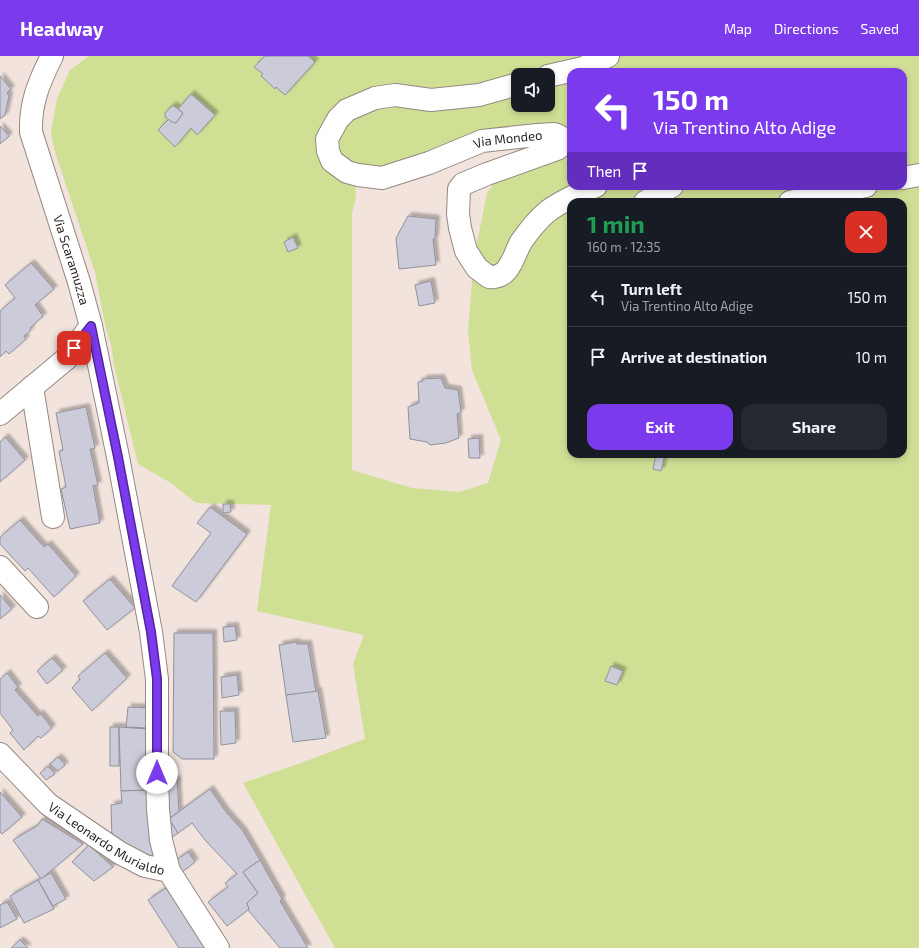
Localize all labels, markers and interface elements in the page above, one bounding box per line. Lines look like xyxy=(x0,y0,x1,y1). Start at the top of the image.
text: Headway xyxy=(20,17,104,40)
text: Map xyxy=(724,20,752,37)
text: Directions xyxy=(774,20,839,37)
text: Saved xyxy=(861,20,899,37)
map controls xyxy=(511,68,555,112)
button: sound xyxy=(511,68,555,112)
text: 150 m xyxy=(653,82,729,116)
icon: left xyxy=(587,84,639,136)
text: Via Trentino Alto Adige xyxy=(653,116,836,138)
street label: Via Mondeo xyxy=(471,127,543,152)
icon: arrive xyxy=(629,160,651,182)
text: Then xyxy=(587,162,621,180)
text: 1 min xyxy=(587,209,645,238)
button: close xyxy=(845,211,887,253)
street label: Via Scaramuzza xyxy=(50,213,93,307)
text: 160 m · 12:35 xyxy=(587,239,660,255)
text: Turn left xyxy=(621,280,682,298)
icon: left xyxy=(587,286,609,308)
text: 150 m xyxy=(847,288,887,306)
text: Via Trentino Alto Adige xyxy=(621,298,753,314)
pin xyxy=(57,331,91,365)
icon: arrive xyxy=(63,337,85,359)
icon: arrive xyxy=(587,346,609,368)
text: Arrive at destination xyxy=(621,348,767,366)
text: 10 m xyxy=(855,348,887,366)
button: Exit xyxy=(587,404,733,450)
button: Share xyxy=(741,404,887,450)
position arrow xyxy=(136,752,178,794)
street label: Via Leonardo Murialdo xyxy=(45,799,166,878)

